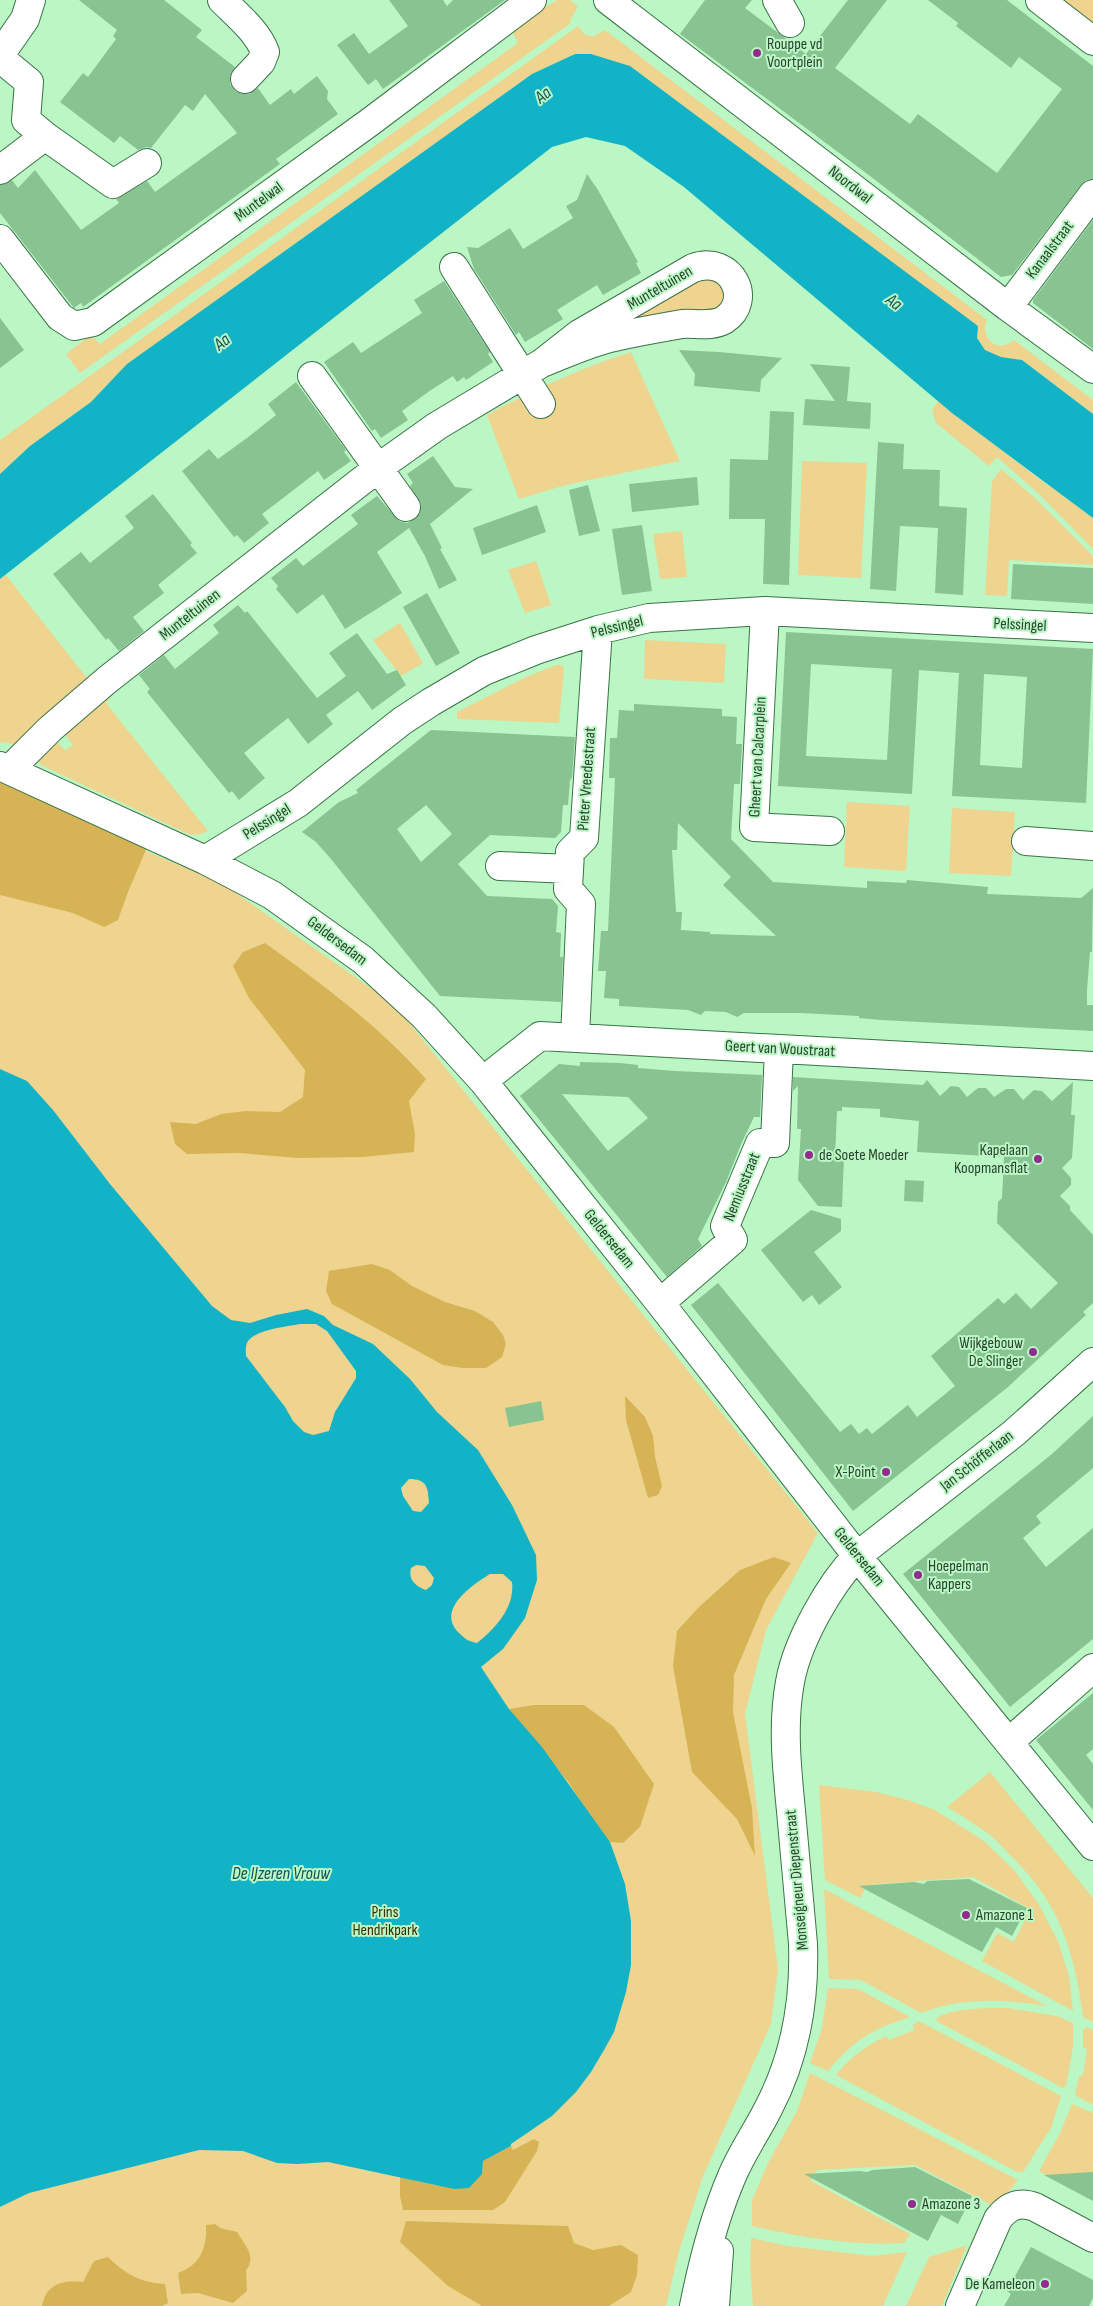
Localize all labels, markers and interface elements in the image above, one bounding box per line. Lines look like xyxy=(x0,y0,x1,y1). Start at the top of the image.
place label: Rouppe vd Voortplein xyxy=(767,35,823,72)
marker: Rouppe vd Voortplein xyxy=(751,47,763,59)
water label: Aa xyxy=(530,82,556,109)
street label: Noordwal xyxy=(824,162,876,208)
street label: Muntelwal xyxy=(231,178,287,226)
street label: Kanaalstraat xyxy=(1022,217,1078,283)
street label: Munteltuinen xyxy=(624,262,696,314)
water label: Aa xyxy=(881,288,907,315)
water label: Aa xyxy=(209,329,235,356)
street label: Munteltuinen xyxy=(156,585,224,645)
street label: Pelssingel xyxy=(589,611,645,643)
street label: Pelssingel xyxy=(993,614,1047,636)
street label: Gheert van Calcarplein xyxy=(745,696,771,818)
street label: Pieter Vreedestraat xyxy=(574,726,600,831)
street label: Pelssingel xyxy=(239,800,295,844)
street label: Geldersedam xyxy=(303,912,371,970)
street label: Geert van Woustraat xyxy=(724,1037,836,1061)
place label: Kapelaan Koopmansflat xyxy=(954,1141,1028,1178)
place label: de Soete Moeder xyxy=(819,1146,909,1165)
marker: de Soete Moeder xyxy=(803,1149,815,1161)
street label: Nemiusstraat xyxy=(720,1150,764,1224)
marker: Kapelaan Koopmansflat xyxy=(1032,1153,1044,1165)
street label: Geldersedam xyxy=(580,1206,638,1272)
place label: Wijkgebouw De Slinger xyxy=(959,1334,1023,1371)
marker: Wijkgebouw De Slinger xyxy=(1027,1346,1039,1358)
street label: Jan Schöfferlaan xyxy=(936,1427,1017,1496)
place label: X-Point xyxy=(835,1463,876,1482)
marker: X-Point xyxy=(880,1466,892,1478)
street label: Geldersedam xyxy=(830,1524,888,1590)
place label: Hoepelman Kappers xyxy=(928,1557,989,1594)
marker: Hoepelman Kappers xyxy=(912,1569,924,1581)
street label: Monseigneur Diepenstraat xyxy=(781,1809,813,1951)
water label: De IJzeren Vrouw xyxy=(232,1863,331,1884)
park label: Prins Hendrikpark xyxy=(352,1903,418,1940)
place label: Amazone 1 xyxy=(975,1906,1034,1925)
marker: Amazone 1 xyxy=(960,1909,972,1921)
place label: Amazone 3 xyxy=(921,2195,980,2214)
marker: Amazone 3 xyxy=(906,2198,918,2210)
place label: De Kameleon xyxy=(965,2275,1035,2294)
marker: De Kameleon xyxy=(1039,2278,1051,2290)

